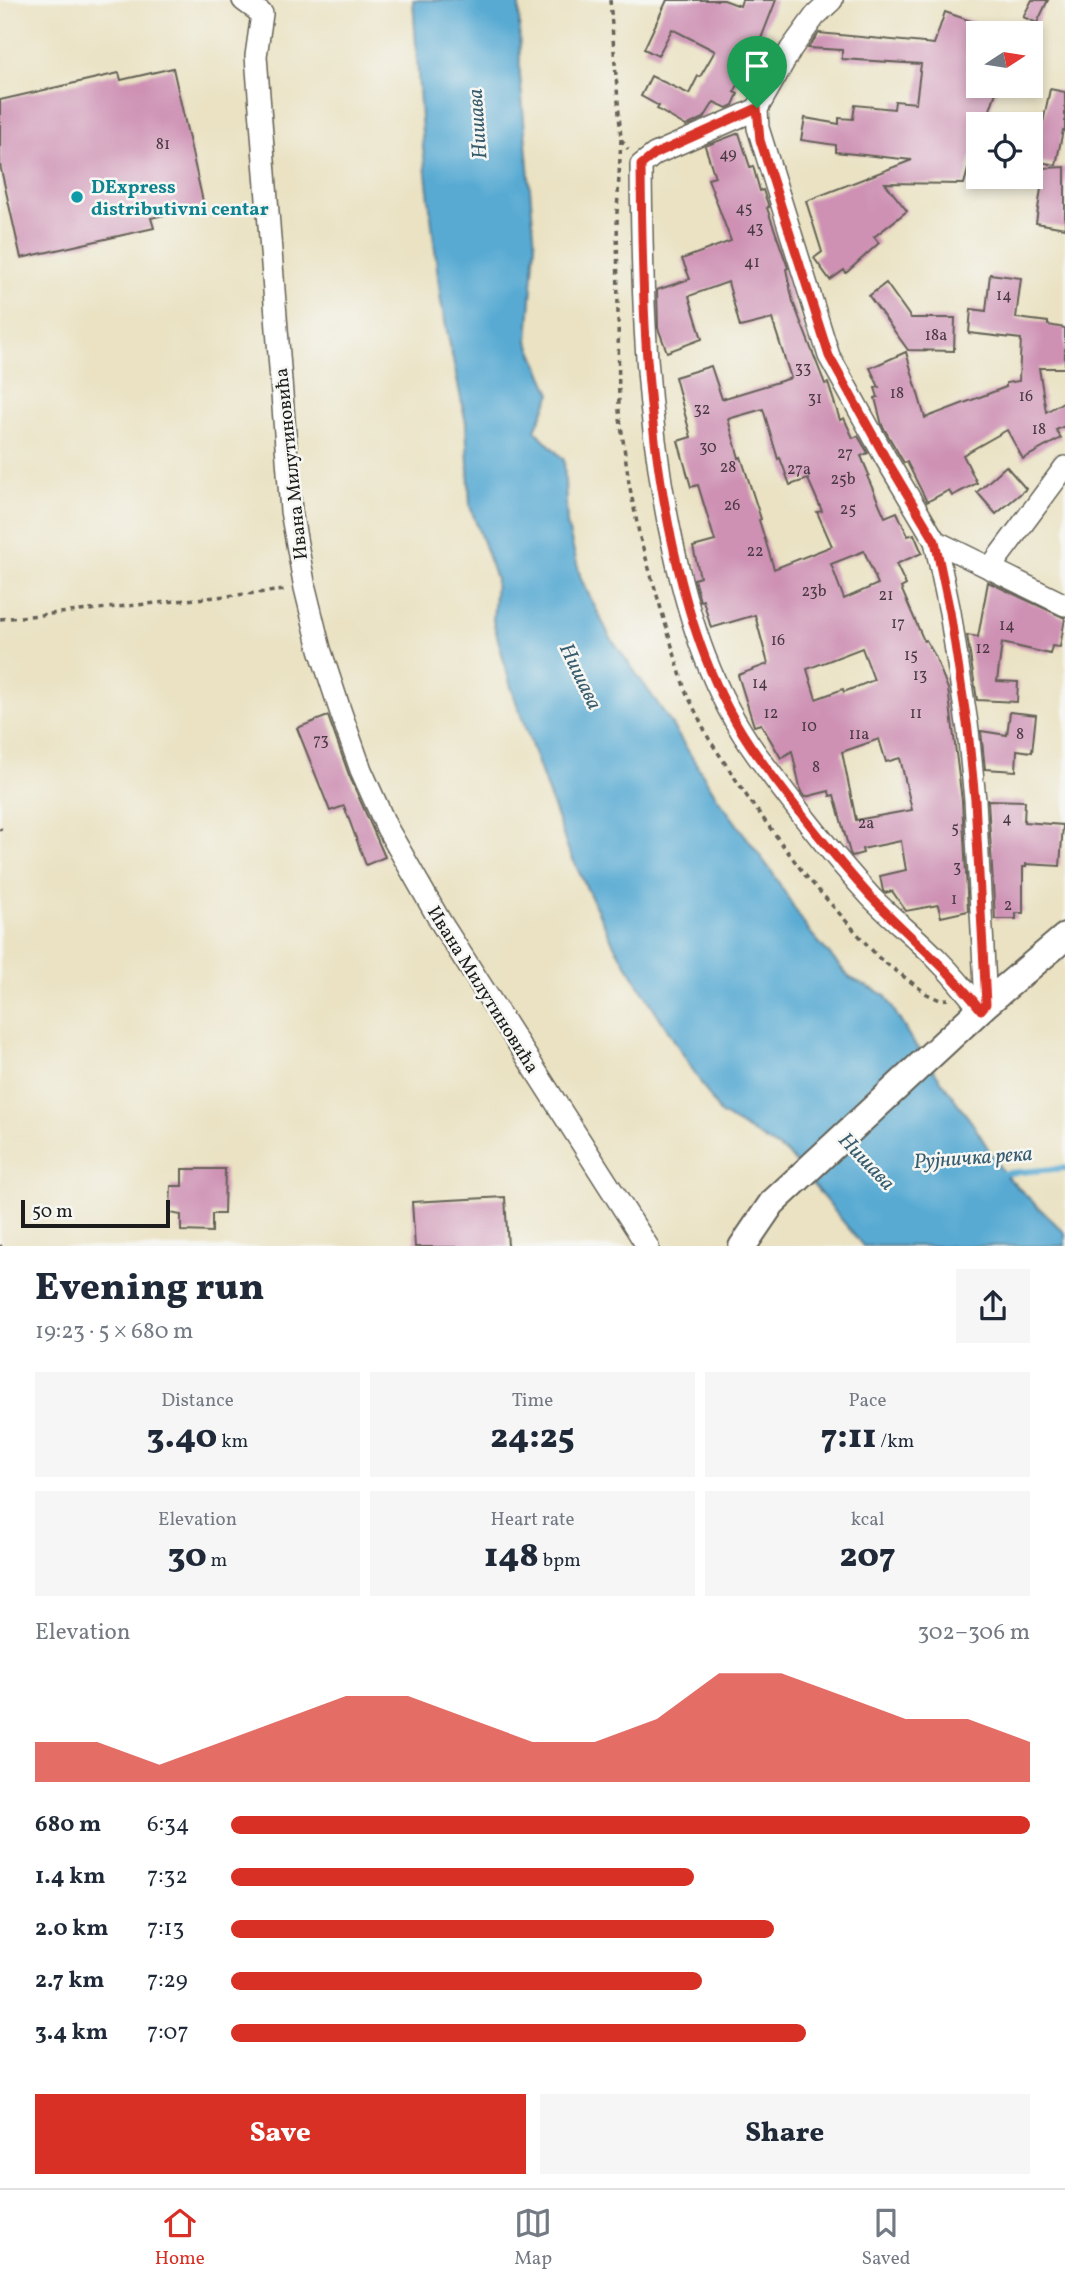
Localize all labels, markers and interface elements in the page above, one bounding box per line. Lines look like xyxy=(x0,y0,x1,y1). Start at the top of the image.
north arrow xyxy=(966,21,1043,98)
map controls xyxy=(966,21,1043,189)
pin xyxy=(727,36,787,108)
icon: arrive xyxy=(738,47,776,85)
water label: Нишава xyxy=(462,88,495,160)
button: locate xyxy=(966,112,1043,189)
house number: 81 xyxy=(156,134,170,156)
house number: 49 xyxy=(719,144,737,166)
place label: DExpress distributivni centar xyxy=(91,175,269,223)
marker: DExpress distributivni centar xyxy=(69,189,85,205)
house number: 45 xyxy=(736,198,752,220)
house number: 43 xyxy=(746,218,764,240)
house number: 41 xyxy=(744,252,760,274)
house number: 14 xyxy=(996,285,1012,307)
house number: 18a xyxy=(925,325,947,347)
house number: 33 xyxy=(795,358,811,380)
street label: Ивана Милутиновића xyxy=(269,367,315,561)
house number: 18 xyxy=(890,383,904,405)
house number: 16 xyxy=(1019,386,1033,408)
house number: 31 xyxy=(808,388,822,410)
house number: 32 xyxy=(694,399,710,421)
house number: 18 xyxy=(1032,419,1046,441)
house number: 30 xyxy=(699,437,717,459)
house number: 27 xyxy=(837,443,853,465)
house number: 28 xyxy=(720,457,736,479)
house number: 27a xyxy=(787,459,811,481)
house number: 25b xyxy=(830,469,856,491)
house number: 26 xyxy=(724,495,740,517)
house number: 25 xyxy=(840,499,856,521)
house number: 22 xyxy=(746,541,764,563)
house number: 23b xyxy=(801,581,827,603)
house number: 21 xyxy=(879,585,893,607)
house number: 17 xyxy=(891,613,905,635)
house number: 14 xyxy=(999,615,1015,637)
house number: 16 xyxy=(771,630,785,652)
house number: 12 xyxy=(976,638,990,660)
water label: Нишава xyxy=(551,639,608,715)
house number: 15 xyxy=(904,645,918,667)
house number: 13 xyxy=(913,665,927,687)
house number: 14 xyxy=(752,673,768,695)
house number: 12 xyxy=(764,703,778,725)
house number: 11 xyxy=(910,703,922,725)
house number: 10 xyxy=(801,716,817,738)
house number: 11a xyxy=(849,724,869,746)
house number: 8 xyxy=(1016,724,1024,746)
house number: 73 xyxy=(313,730,329,752)
house number: 8 xyxy=(812,757,820,779)
house number: 4 xyxy=(1002,808,1012,830)
house number: 2a xyxy=(858,813,874,835)
house number: 5 xyxy=(951,818,959,840)
house number: 3 xyxy=(953,857,961,879)
house number: 1 xyxy=(951,889,957,911)
house number: 2 xyxy=(1004,895,1012,917)
street label: Ивана Милутиновића xyxy=(420,901,544,1079)
water label: Нишава xyxy=(831,1127,901,1198)
water label: Рујничка река xyxy=(913,1140,1034,1177)
scale bar xyxy=(21,1198,170,1229)
text: 50 m xyxy=(32,1199,73,1225)
text: Evening run xyxy=(35,1263,265,1316)
button: share xyxy=(956,1269,1030,1343)
text: 19:23 · 5 × 680 m xyxy=(35,1316,193,1348)
text: Distance xyxy=(161,1388,234,1414)
text: Time xyxy=(512,1388,553,1414)
text: Pace xyxy=(848,1388,887,1414)
text: 3.40 xyxy=(147,1414,217,1462)
text: 24:25 xyxy=(490,1414,575,1462)
text: 7:11 xyxy=(821,1414,876,1462)
text: km xyxy=(217,1429,248,1455)
text: /km xyxy=(876,1429,914,1455)
text: Elevation xyxy=(158,1507,237,1533)
text: Heart rate xyxy=(491,1507,574,1533)
text: kcal xyxy=(851,1507,884,1533)
text: 30 xyxy=(168,1533,207,1581)
text: 148 xyxy=(484,1533,539,1581)
text: 207 xyxy=(839,1533,896,1581)
text: m xyxy=(207,1548,227,1574)
text: bpm xyxy=(539,1548,581,1574)
text: Elevation xyxy=(35,1617,131,1649)
text: 302–306 m xyxy=(917,1617,1030,1649)
text: 680 m xyxy=(35,1809,101,1841)
text: 6:34 xyxy=(147,1809,190,1841)
text: 1.4 km xyxy=(35,1861,106,1893)
text: 7:32 xyxy=(147,1861,188,1893)
text: 2.0 km xyxy=(35,1913,108,1945)
text: 7:13 xyxy=(147,1913,184,1945)
text: 2.7 km xyxy=(35,1965,105,1997)
text: 7:29 xyxy=(147,1965,188,1997)
text: 3.4 km xyxy=(35,2017,108,2049)
text: 7:07 xyxy=(147,2017,189,2049)
button: Save xyxy=(35,2094,526,2174)
button: Share xyxy=(540,2094,1030,2174)
tab: Home xyxy=(155,2204,205,2272)
tab: Map xyxy=(514,2204,552,2272)
tab: Saved xyxy=(861,2204,910,2272)

